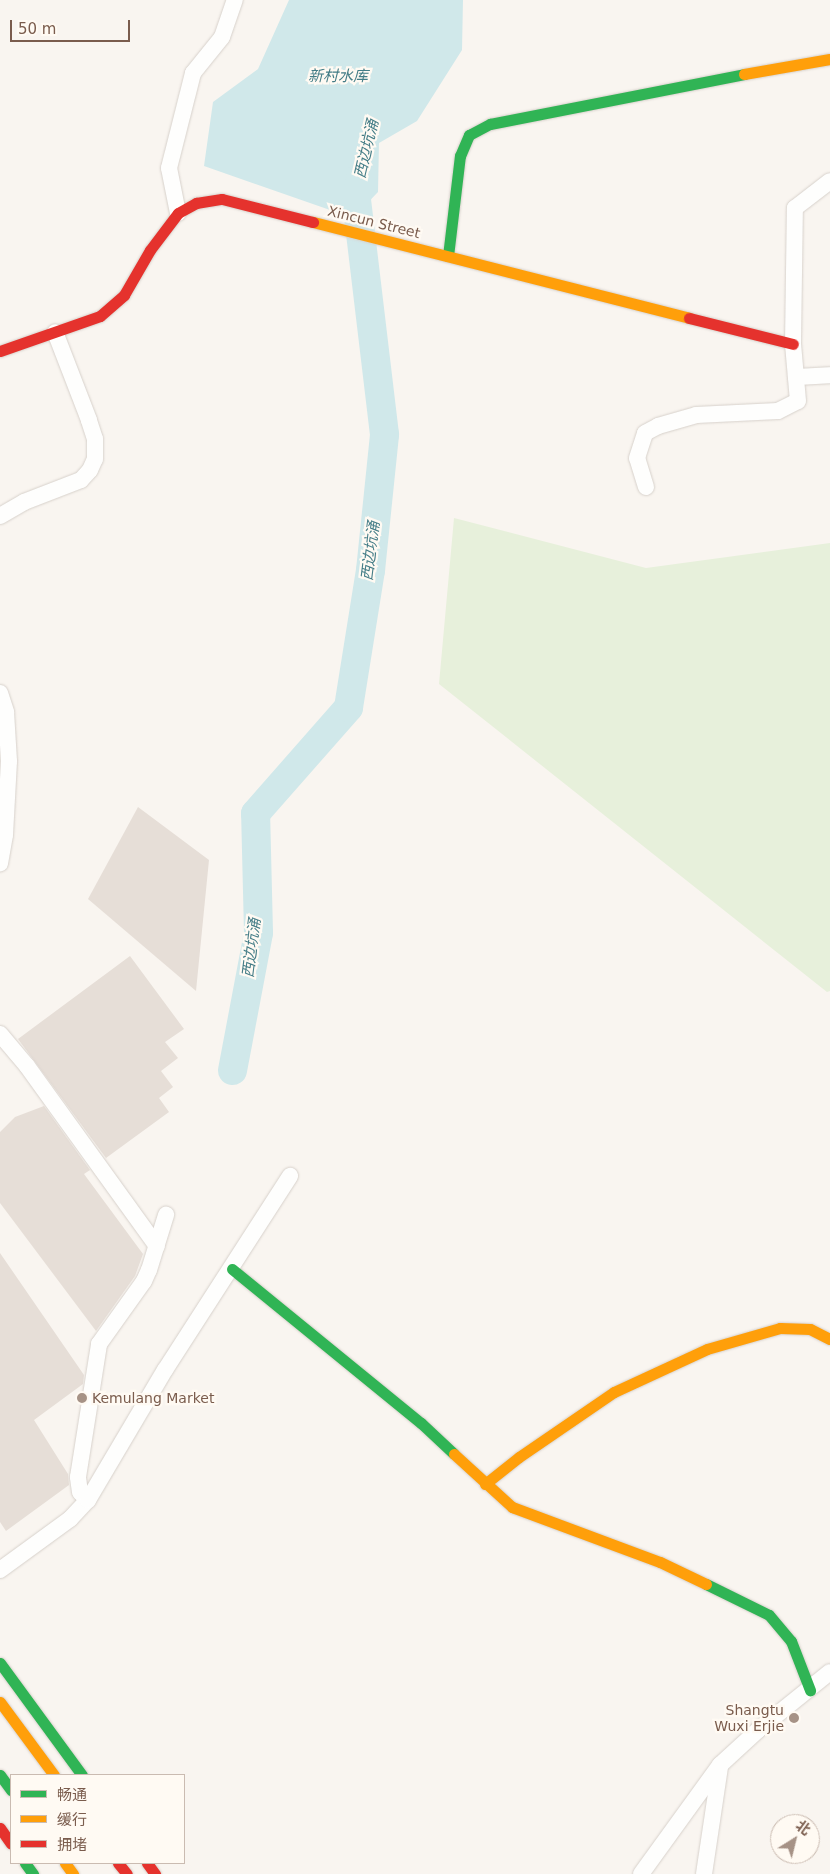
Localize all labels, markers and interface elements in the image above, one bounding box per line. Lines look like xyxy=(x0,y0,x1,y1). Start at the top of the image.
scale bar xyxy=(12,10,132,42)
text: 50 m xyxy=(18,20,56,38)
water label: 新村水库 xyxy=(308,68,368,86)
water label: 西边坑涌 xyxy=(351,118,383,180)
street label: Xincun Street xyxy=(326,202,422,242)
water label: 西边坑涌 xyxy=(358,520,384,582)
water label: 西边坑涌 xyxy=(239,917,265,979)
place label: Kemulang Market xyxy=(92,1390,214,1406)
marker: Kemulang Market xyxy=(76,1392,88,1404)
place label: Shangtu Wuxi Erjie xyxy=(714,1702,784,1734)
marker: Shangtu Wuxi Erjie xyxy=(788,1712,800,1724)
legend xyxy=(10,1774,185,1864)
text: 畅通 xyxy=(57,1786,87,1804)
text: 缓行 xyxy=(57,1811,87,1829)
north arrow xyxy=(770,1814,820,1864)
text: 北 xyxy=(793,1817,814,1838)
text: 拥堵 xyxy=(57,1836,87,1854)

